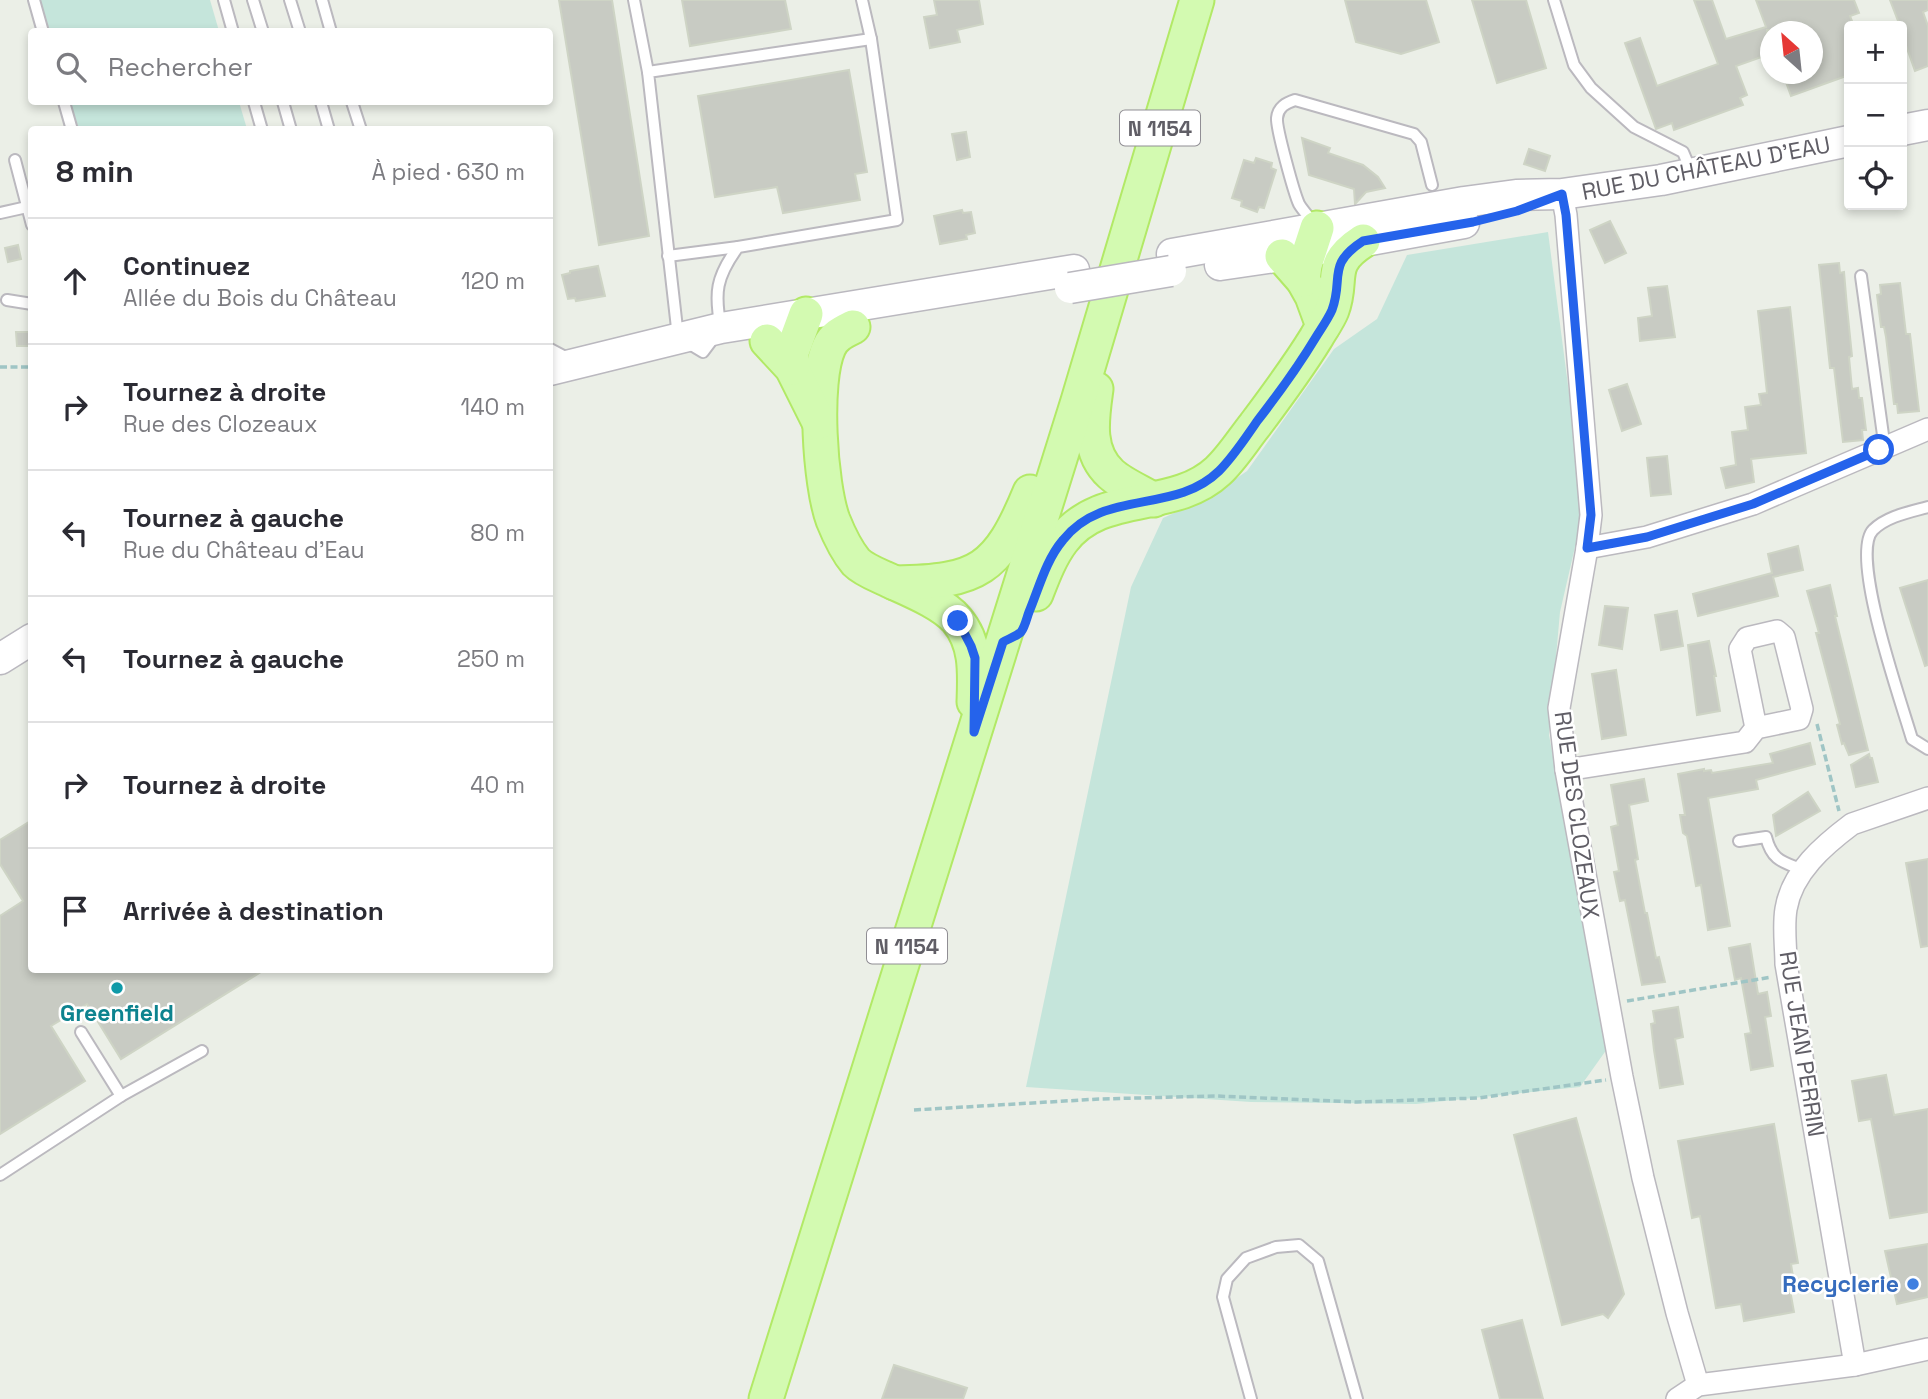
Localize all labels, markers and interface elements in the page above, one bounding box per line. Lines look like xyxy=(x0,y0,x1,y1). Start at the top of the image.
north arrow xyxy=(1760,21,1823,84)
map controls xyxy=(1844,21,1907,210)
button: + xyxy=(1844,21,1907,84)
search box xyxy=(28,28,553,105)
icon: search xyxy=(52,48,90,86)
text: Rechercher xyxy=(108,50,253,84)
button: − xyxy=(1844,84,1907,147)
road number: N 1154 xyxy=(1120,110,1200,146)
street label: RUE DU CHÂTEAU D'EAU xyxy=(1579,129,1833,207)
button: locate xyxy=(1844,147,1907,210)
text: 8 min xyxy=(56,152,134,191)
text: À pied · 630 m xyxy=(372,157,525,187)
text: Continuez xyxy=(123,249,250,283)
icon: ahead xyxy=(56,262,94,300)
text: 120 m xyxy=(461,266,525,296)
text: Allée du Bois du Château xyxy=(123,283,397,313)
text: Tournez à droite xyxy=(123,375,326,409)
icon: right xyxy=(56,388,94,426)
text: 140 m xyxy=(461,392,525,422)
text: Rue des Clozeaux xyxy=(123,409,318,439)
route start xyxy=(1863,434,1894,465)
text: Tournez à gauche xyxy=(123,501,344,535)
icon: left xyxy=(56,514,94,552)
text: 80 m xyxy=(470,518,525,548)
text: Rue du Château d'Eau xyxy=(123,535,365,565)
route end xyxy=(942,605,973,636)
icon: left xyxy=(56,640,94,678)
text: Tournez à gauche xyxy=(123,642,344,676)
text: 250 m xyxy=(457,644,525,674)
street label: RUE DES CLOZEAUX xyxy=(1548,709,1606,921)
icon: right xyxy=(56,766,94,804)
text: Tournez à droite xyxy=(123,768,326,802)
text: 40 m xyxy=(470,770,525,800)
icon: arrive xyxy=(56,892,94,930)
text: Arrivée à destination xyxy=(123,894,384,928)
road number: N 1154 xyxy=(867,928,947,964)
street label: RUE JEAN PERRIN xyxy=(1773,949,1831,1139)
marker: Greenfield xyxy=(109,980,125,996)
place label: Greenfield xyxy=(60,998,174,1028)
place label: Recyclerie xyxy=(1782,1269,1899,1299)
marker: Recyclerie xyxy=(1905,1276,1921,1292)

